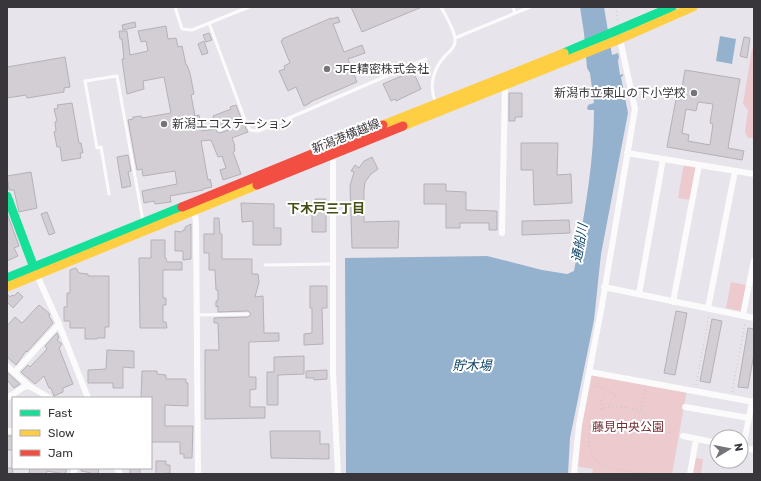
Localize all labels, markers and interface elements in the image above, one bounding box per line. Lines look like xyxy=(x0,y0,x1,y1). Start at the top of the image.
place label: JFE精密株式会社 xyxy=(335,62,429,76)
marker: JFE精密株式会社 xyxy=(322,64,332,74)
place label: 新潟市立東山の下小学校 xyxy=(554,86,686,100)
marker: 新潟市立東山の下小学校 xyxy=(689,88,699,98)
street label: 新潟港横越線 xyxy=(310,116,382,156)
place label: 新潟エコステーション xyxy=(172,117,292,131)
marker: 新潟エコステーション xyxy=(159,119,169,129)
district label: 下木戸三丁目 xyxy=(287,201,365,216)
water label: 通船川 xyxy=(569,221,591,264)
water label: 貯木場 xyxy=(452,358,493,373)
legend xyxy=(12,397,152,469)
text: Fast xyxy=(48,406,72,420)
park label: 藤見中央公園 xyxy=(592,420,664,434)
text: Slow xyxy=(48,426,75,440)
north arrow xyxy=(709,429,749,469)
text: N xyxy=(731,442,745,452)
text: Jam xyxy=(48,446,73,460)

